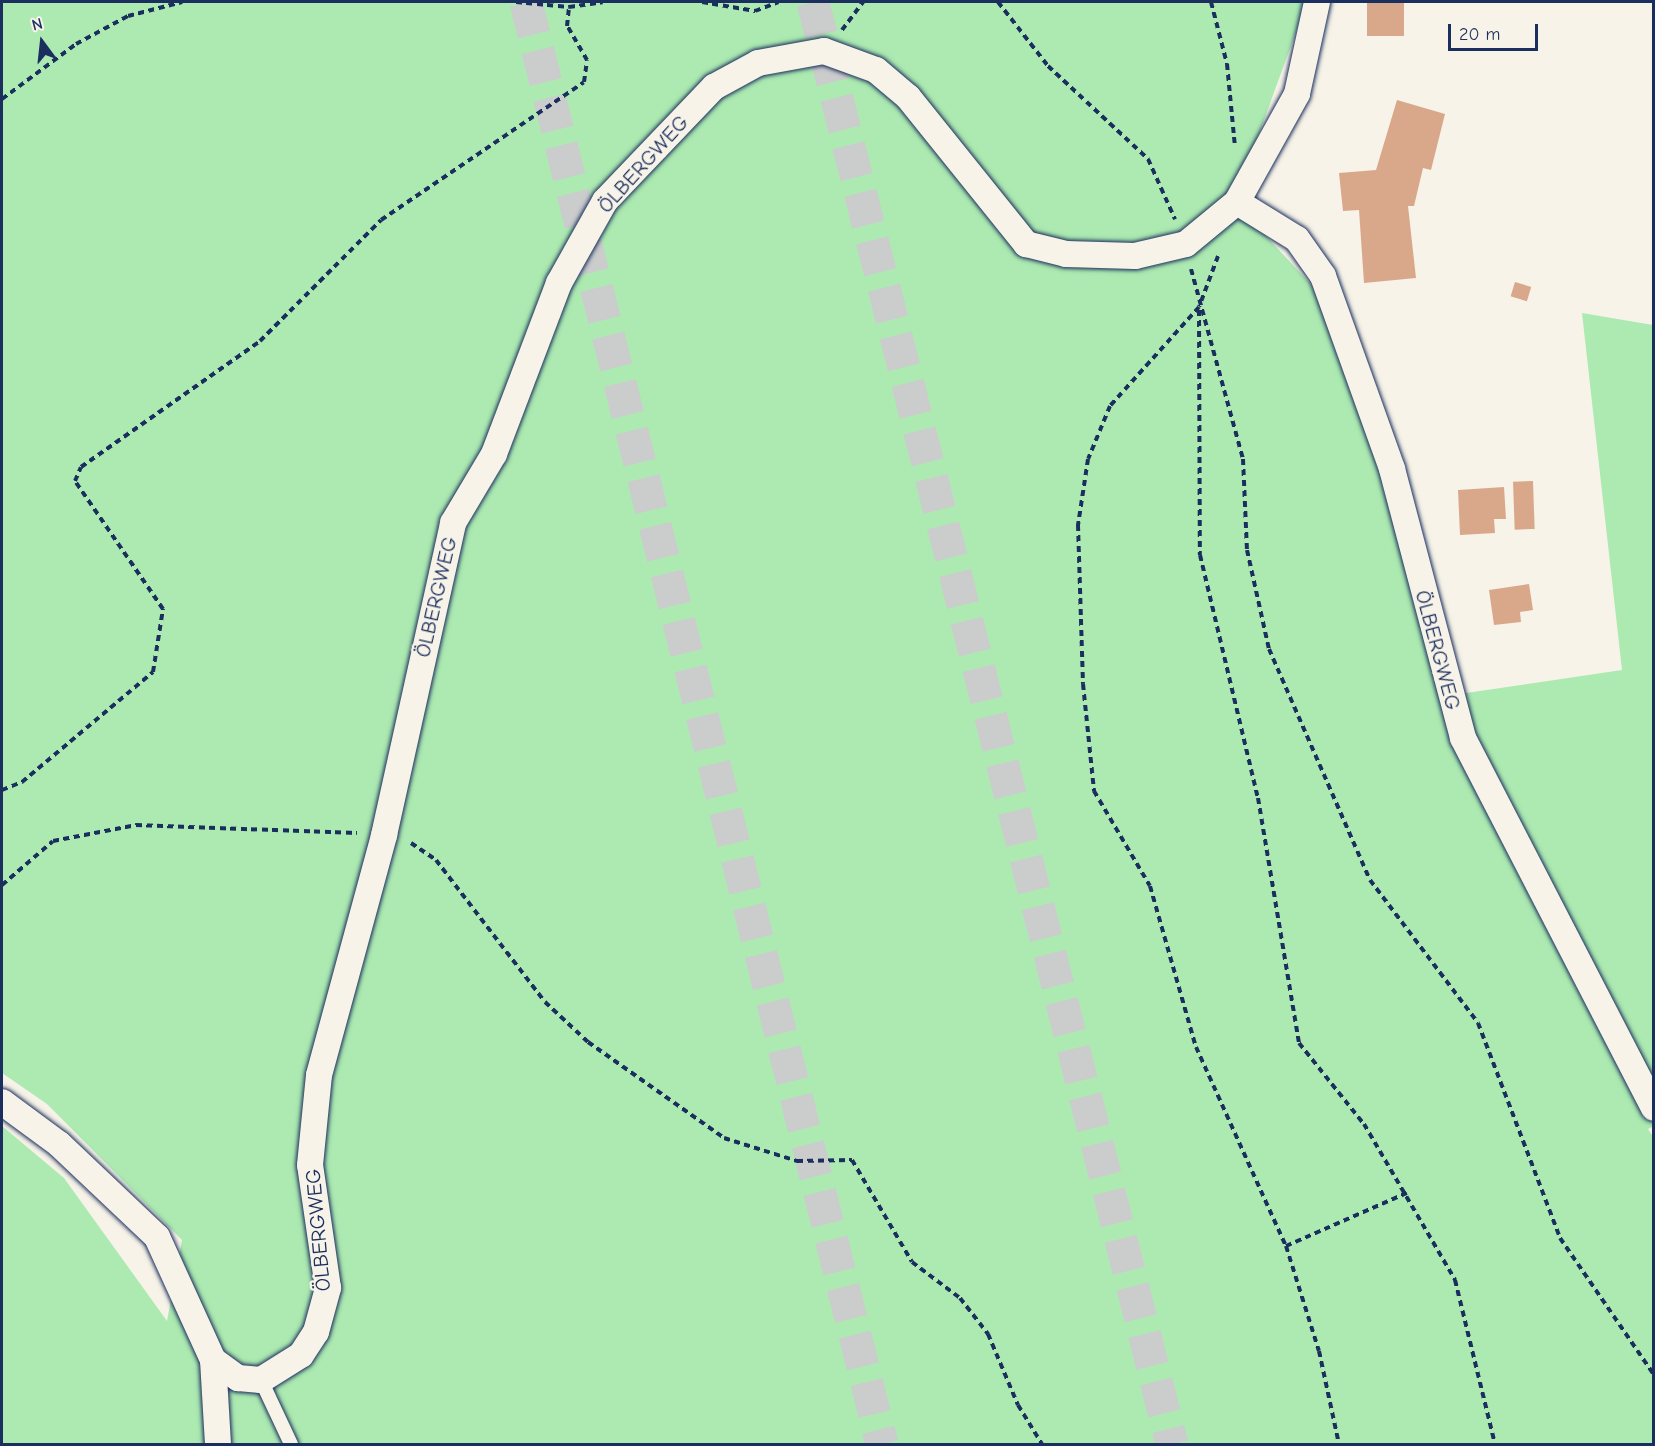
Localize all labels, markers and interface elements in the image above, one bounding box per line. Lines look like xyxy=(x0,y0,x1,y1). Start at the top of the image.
north arrow xyxy=(12,12,72,72)
scale bar xyxy=(1451,12,1541,50)
text: N xyxy=(30,15,45,35)
text: 20 m xyxy=(1459,24,1500,45)
street label: ÖLBERGWEG xyxy=(593,110,693,218)
street label: ÖLBERGWEG xyxy=(410,534,462,660)
street label: ÖLBERGWEG xyxy=(1410,587,1466,713)
street label: ÖLBERGWEG xyxy=(300,1168,336,1292)

